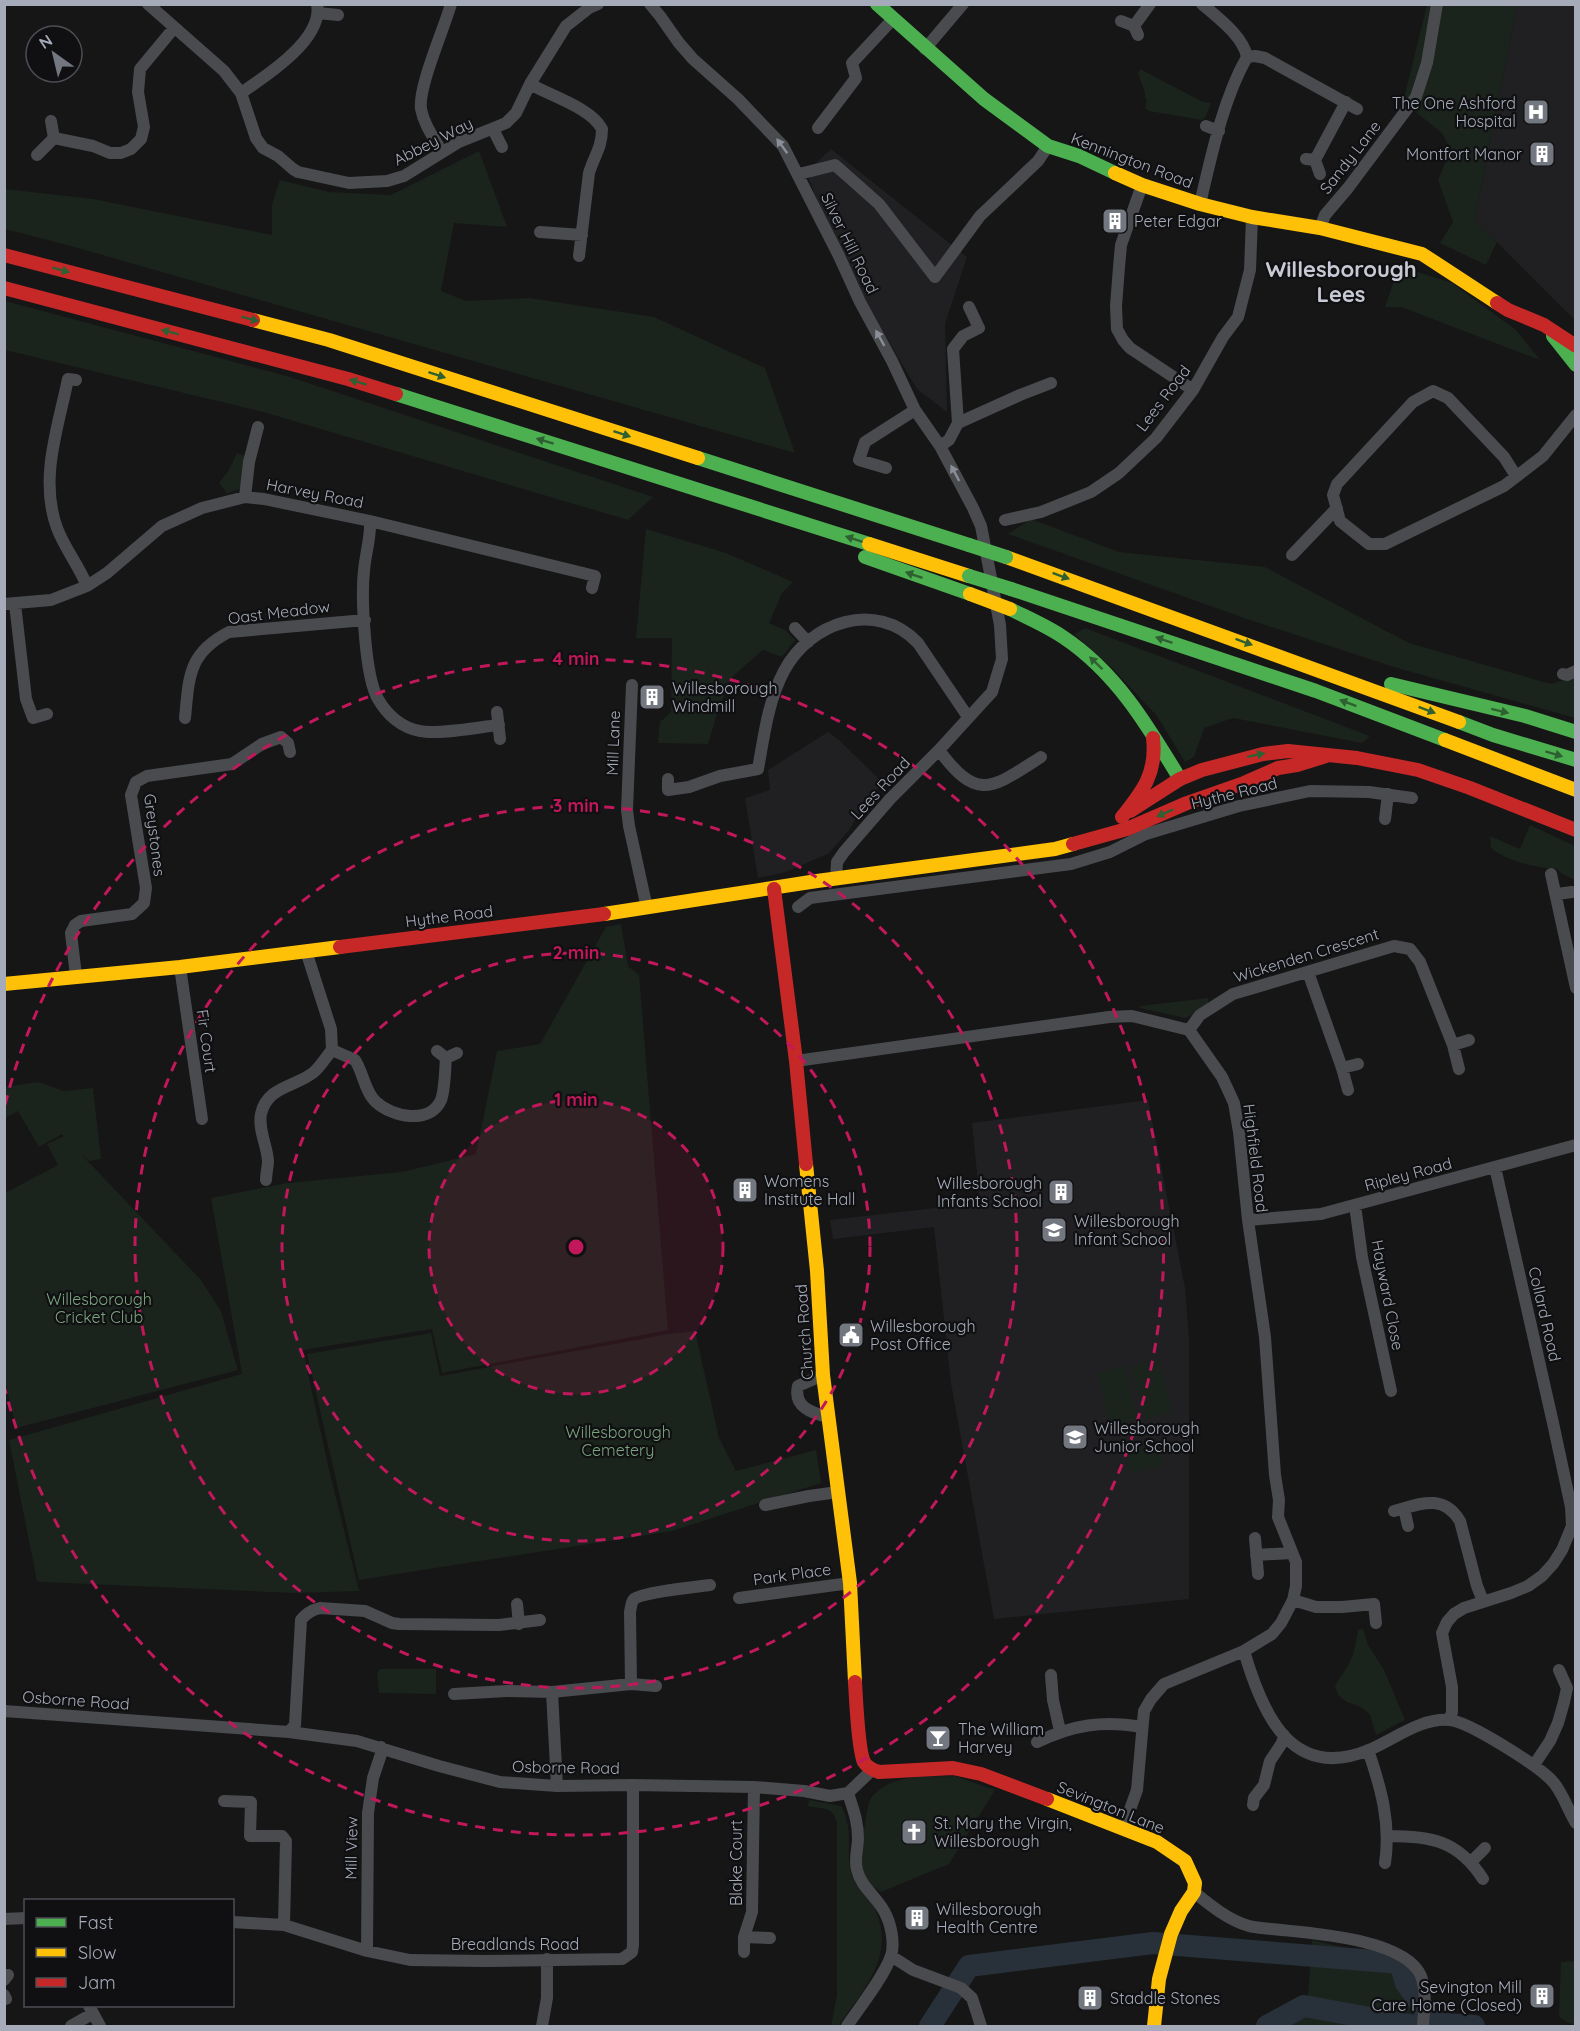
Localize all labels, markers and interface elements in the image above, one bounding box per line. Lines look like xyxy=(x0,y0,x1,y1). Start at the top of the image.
north arrow xyxy=(24,24,84,84)
text: N xyxy=(35,30,56,53)
place label: The One Ashford Hospital xyxy=(1392,93,1516,131)
hospital icon: The One Ashford Hospital xyxy=(1521,97,1551,127)
street label: Abbey Way xyxy=(390,113,476,169)
street label: Sandy Lane xyxy=(1315,116,1385,198)
street label: Kennington Road xyxy=(1068,128,1196,192)
one-way arrow xyxy=(776,138,788,154)
building icon: Montfort Manor xyxy=(1527,139,1557,169)
place label: Montfort Manor xyxy=(1406,144,1522,164)
street label: Silver Hill Road xyxy=(817,189,883,297)
building icon: Peter Edgar xyxy=(1100,206,1130,236)
place label: Peter Edgar xyxy=(1134,211,1222,231)
district label: Willesborough Lees xyxy=(1265,255,1417,308)
one-way arrow xyxy=(52,265,70,275)
one-way arrow xyxy=(241,315,259,325)
one-way arrow xyxy=(161,327,179,336)
one-way arrow xyxy=(875,329,885,346)
street label: Lees Road xyxy=(1131,361,1195,435)
one-way arrow xyxy=(428,370,446,380)
one-way arrow xyxy=(349,377,367,387)
one-way arrow xyxy=(613,430,631,439)
one-way arrow xyxy=(535,436,553,445)
one-way arrow xyxy=(950,464,960,481)
street label: Harvey Road xyxy=(265,474,365,512)
one-way arrow xyxy=(845,534,863,543)
one-way arrow xyxy=(905,569,923,579)
one-way arrow xyxy=(1052,572,1070,582)
street label: Oast Meadow xyxy=(227,596,331,628)
one-way arrow xyxy=(1155,635,1173,644)
one-way arrow xyxy=(1236,638,1254,648)
text: 4 min xyxy=(552,647,600,670)
one-way arrow xyxy=(1088,656,1103,670)
place label: Willesborough Windmill xyxy=(672,678,777,716)
building icon: Willesborough Windmill xyxy=(637,682,667,712)
one-way arrow xyxy=(1339,698,1357,708)
one-way arrow xyxy=(1418,706,1436,715)
one-way arrow xyxy=(1491,706,1509,716)
street label: Mill Lane xyxy=(602,710,624,776)
one-way arrow xyxy=(1545,749,1563,759)
one-way arrow xyxy=(1247,750,1265,760)
street label: Lees Road xyxy=(846,753,914,823)
street label: Hythe Road xyxy=(1189,773,1279,813)
street label: Greystones xyxy=(140,793,170,877)
text: 3 min xyxy=(553,794,599,817)
one-way arrow xyxy=(1156,808,1174,818)
street label: Hythe Road xyxy=(404,901,494,931)
street label: Wickenden Crescent xyxy=(1231,923,1381,987)
text: 2 min xyxy=(553,941,599,964)
street label: Fir Court xyxy=(193,1008,221,1074)
text: 1 min xyxy=(554,1088,598,1111)
street label: Highfield Road xyxy=(1239,1102,1273,1214)
street label: Ripley Road xyxy=(1362,1153,1454,1195)
place label: Womens Institute Hall xyxy=(764,1171,855,1209)
place label: Willesborough Infants School xyxy=(937,1173,1042,1211)
building icon: Womens Institute Hall xyxy=(730,1175,760,1205)
building icon: Willesborough Infants School xyxy=(1046,1177,1076,1207)
place label: Willesborough Infant School xyxy=(1074,1211,1179,1249)
school or university icon: Willesborough Infant School xyxy=(1039,1215,1069,1245)
centre of rings xyxy=(566,1237,586,1257)
street label: Hayward Close xyxy=(1367,1238,1409,1352)
street label: Collard Road xyxy=(1524,1265,1566,1363)
street label: Church Road xyxy=(791,1283,817,1381)
park label: Willesborough Cricket Club xyxy=(46,1289,152,1327)
place label: Willesborough Post Office xyxy=(870,1316,975,1354)
public building icon: Willesborough Post Office xyxy=(836,1320,866,1350)
place label: Willesborough Junior School xyxy=(1094,1418,1199,1456)
park label: Willesborough Cemetery xyxy=(565,1422,671,1460)
school or university icon: Willesborough Junior School xyxy=(1060,1422,1090,1452)
street label: Park Place xyxy=(752,1559,832,1589)
street label: Osborne Road xyxy=(22,1686,130,1714)
place label: The William Harvey xyxy=(958,1719,1044,1757)
bar icon: The William Harvey xyxy=(923,1723,953,1753)
street label: Osborne Road xyxy=(512,1756,620,1778)
street label: Sevington Lane xyxy=(1054,1776,1168,1838)
place label: St. Mary the Virgin, Willesborough xyxy=(934,1813,1072,1851)
street label: Mill View xyxy=(340,1816,362,1880)
church icon: St. Mary the Virgin, Willesborough xyxy=(899,1817,929,1847)
street label: Blake Court xyxy=(726,1820,746,1906)
legend xyxy=(24,1899,234,2007)
place label: Willesborough Health Centre xyxy=(936,1899,1041,1937)
building icon: Willesborough Health Centre xyxy=(902,1903,932,1933)
text: Fast xyxy=(78,1911,113,1934)
street label: Breadlands Road xyxy=(451,1934,579,1954)
text: Slow xyxy=(78,1941,116,1964)
text: Jam xyxy=(78,1971,116,1994)
place label: Sevington Mill Care Home (Closed) xyxy=(1372,1977,1522,2015)
building icon: Sevington Mill Care Home (Closed) xyxy=(1527,1981,1557,2011)
building icon: Staddle Stones xyxy=(1075,1983,1105,2013)
place label: Staddle Stones xyxy=(1110,1988,1220,2008)

